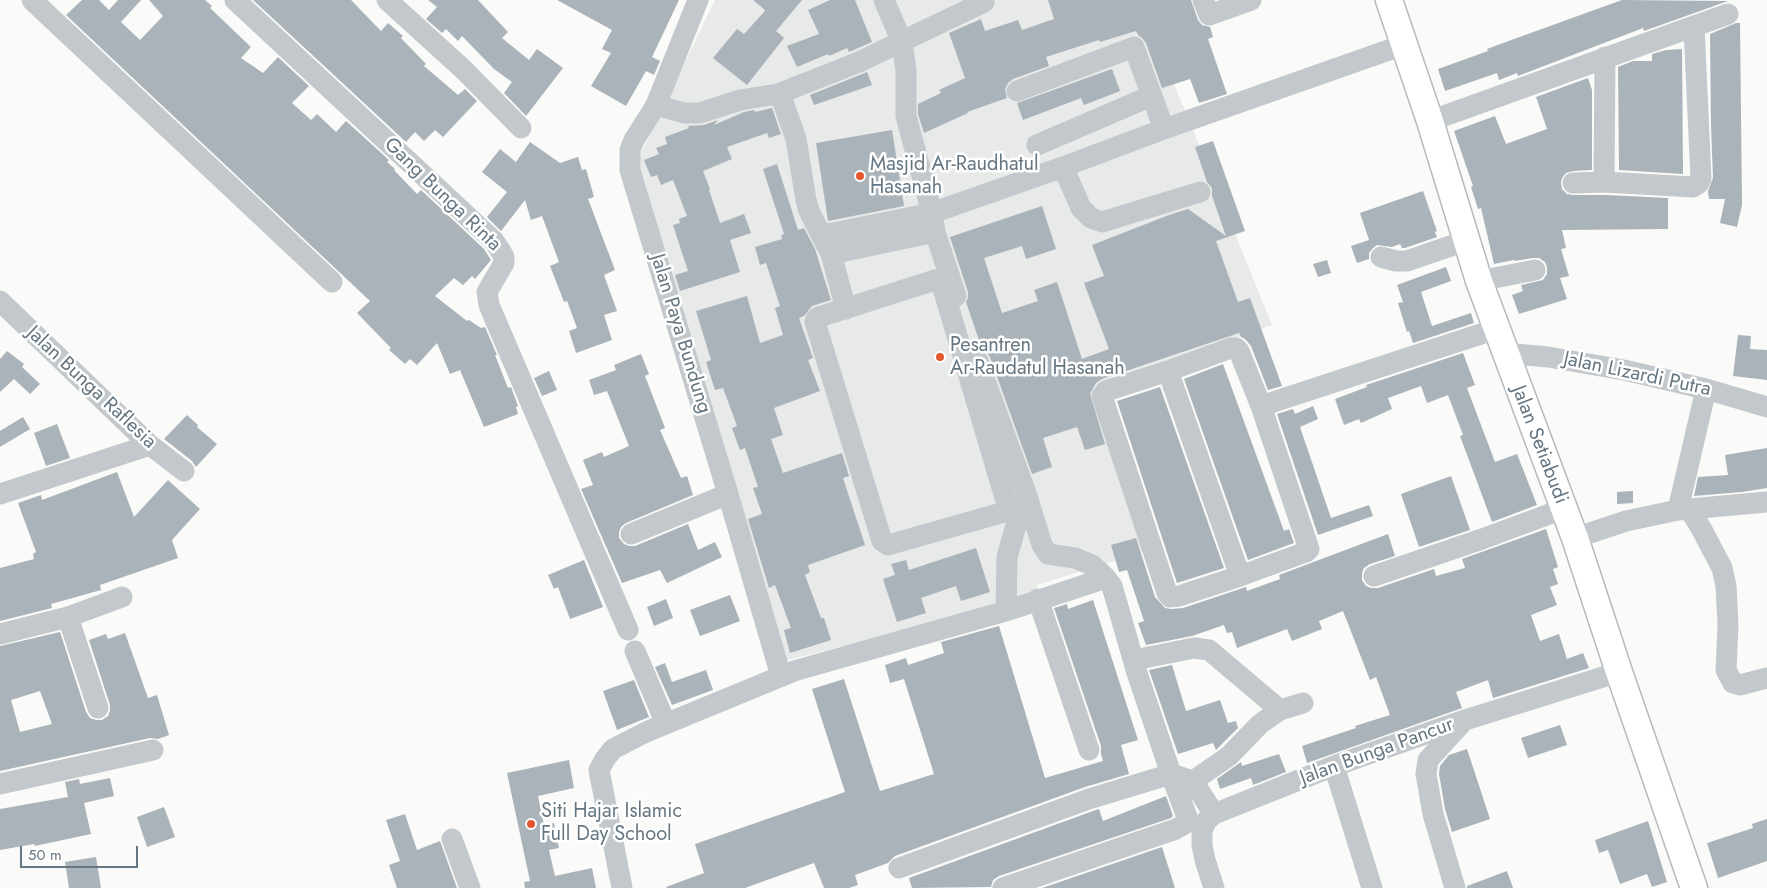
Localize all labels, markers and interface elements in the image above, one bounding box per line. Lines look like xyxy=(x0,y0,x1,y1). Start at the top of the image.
street label: Gang Bunga Rinta xyxy=(378,133,506,257)
place label: Masjid Ar-Raudhatul Hasanah xyxy=(870,153,1038,200)
marker: Masjid Ar-Raudhatul Hasanah xyxy=(854,170,866,182)
street label: Jalan Paya Bundung xyxy=(644,251,716,417)
street label: Jalan Bunga Raflesia xyxy=(21,322,161,454)
place label: Pesantren Ar-Raudatul Hasanah xyxy=(950,334,1125,381)
street label: Jalan Lizardi Putra xyxy=(1561,348,1713,402)
marker: Pesantren Ar-Raudatul Hasanah xyxy=(934,351,946,363)
street label: Jalan Setiabudi xyxy=(1505,383,1573,507)
street label: Jalan Bunga Pancur xyxy=(1297,713,1457,791)
place label: Siti Hajar Islamic Full Day School xyxy=(541,800,682,847)
marker: Siti Hajar Islamic Full Day School xyxy=(525,818,537,830)
scale bar xyxy=(22,836,140,868)
text: 50 m xyxy=(28,844,62,866)

